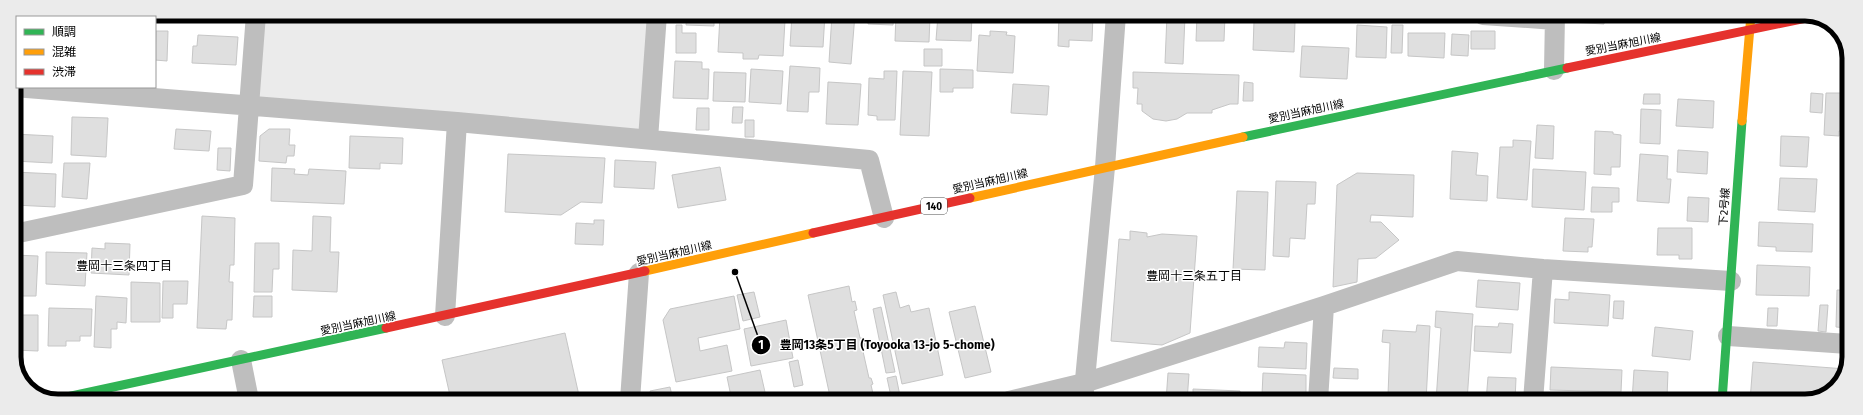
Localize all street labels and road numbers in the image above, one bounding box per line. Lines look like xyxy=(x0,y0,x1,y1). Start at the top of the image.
street label: 愛別当麻旭川線 xyxy=(1584,31,1662,58)
street label: 愛別当麻旭川線 xyxy=(1267,97,1345,126)
street label: 愛別当麻旭川線 xyxy=(951,166,1029,196)
street label: 下2号線 xyxy=(1717,187,1732,227)
road number: 140 xyxy=(921,198,947,214)
street label: 愛別当麻旭川線 xyxy=(635,238,713,268)
street label: 愛別当麻旭川線 xyxy=(319,309,397,338)

